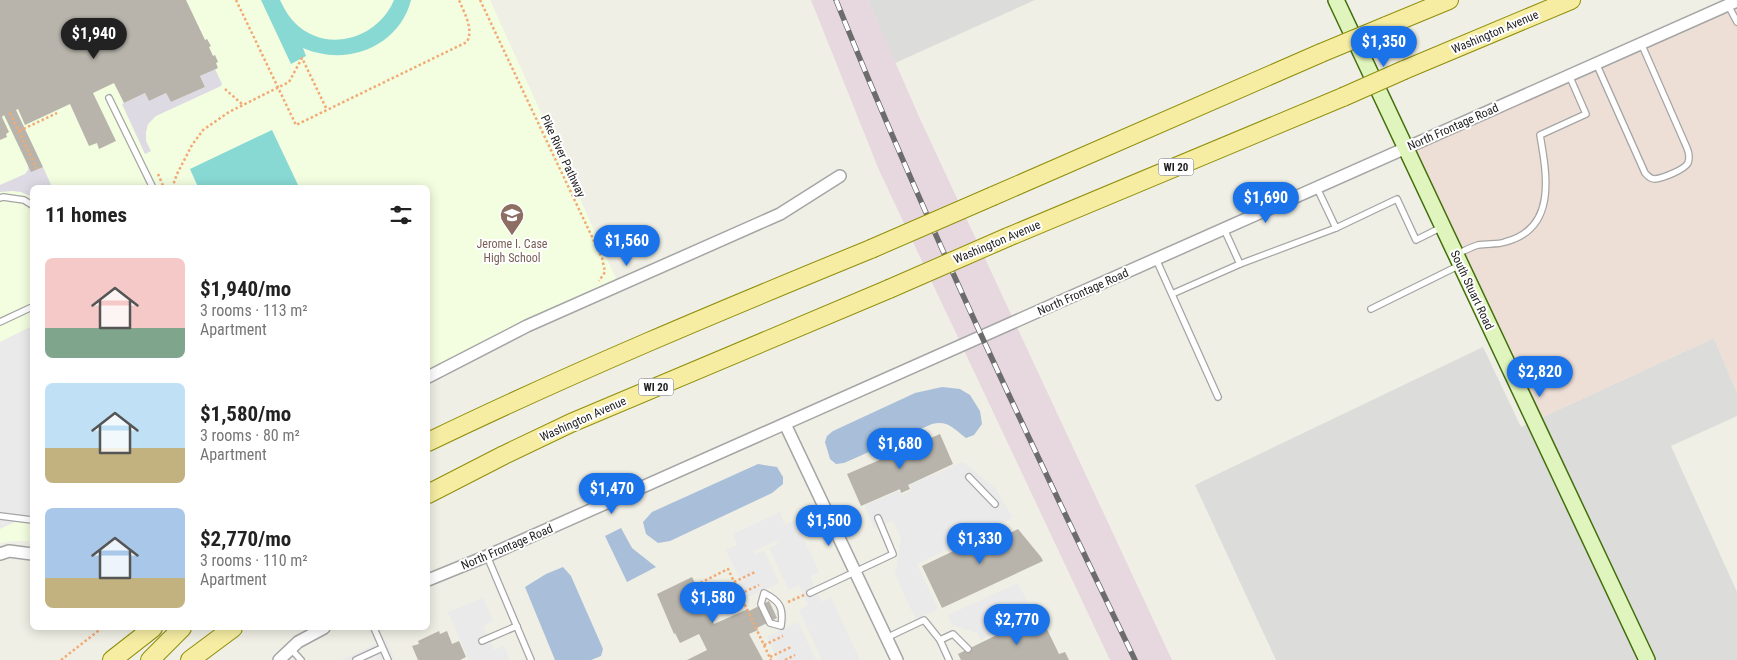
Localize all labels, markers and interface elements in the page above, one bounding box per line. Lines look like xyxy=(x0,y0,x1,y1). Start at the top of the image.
street label: Washington Avenue xyxy=(1449,7,1541,57)
pin: $1,940 xyxy=(53,18,135,60)
text: $1,940 xyxy=(72,24,116,43)
pin: $1,350 xyxy=(1343,26,1425,68)
text: $1,350 xyxy=(1362,32,1406,51)
street label: North Frontage Road xyxy=(1405,101,1501,153)
street label: Pike River Pathway xyxy=(538,113,588,199)
road number: WI 20 xyxy=(1158,158,1194,176)
pin: $1,690 xyxy=(1225,182,1307,224)
text: $1,690 xyxy=(1244,188,1288,207)
icon: filters xyxy=(387,201,415,229)
school or university icon: Jerome I. Case High School xyxy=(499,202,525,236)
text: 11 homes xyxy=(45,203,127,227)
street label: Washington Avenue xyxy=(951,217,1043,267)
pin: $1,560 xyxy=(586,224,668,267)
text: $1,560 xyxy=(605,231,649,250)
place label: Jerome I. Case High School xyxy=(477,237,548,265)
street label: South Stuart Road xyxy=(1448,248,1496,332)
street label: North Frontage Road xyxy=(1035,266,1131,318)
text: $1,940/mo xyxy=(200,277,291,301)
icon: home xyxy=(85,278,145,338)
text: 3 rooms · 113 m² xyxy=(200,301,308,320)
text: Apartment xyxy=(200,320,267,339)
pin: $2,820 xyxy=(1499,356,1581,398)
text: $2,820 xyxy=(1518,362,1562,381)
road number: WI 20 xyxy=(638,378,674,396)
street label: Washington Avenue xyxy=(538,394,629,444)
text: $1,580/mo xyxy=(200,402,291,426)
icon: home xyxy=(85,403,145,463)
text: 3 rooms · 80 m² xyxy=(200,426,300,445)
pin: $1,680 xyxy=(859,428,941,470)
text: $1,680 xyxy=(878,434,922,453)
text: Apartment xyxy=(200,445,267,464)
pin: $1,470 xyxy=(571,472,653,515)
text: $1,470 xyxy=(590,479,634,498)
pin: $1,500 xyxy=(788,504,870,547)
text: $1,500 xyxy=(807,511,851,530)
street label: North Frontage Road xyxy=(459,521,555,573)
pin: $1,330 xyxy=(939,522,1021,565)
text: $2,770/mo xyxy=(200,527,291,551)
icon: home xyxy=(85,528,145,588)
text: $1,330 xyxy=(958,529,1002,548)
text: 3 rooms · 110 m² xyxy=(200,551,308,570)
text: Apartment xyxy=(200,570,267,589)
pin: $1,580 xyxy=(672,582,754,624)
text: $1,580 xyxy=(691,588,735,607)
pin: $2,770 xyxy=(976,604,1058,646)
text: $2,770 xyxy=(995,610,1039,629)

